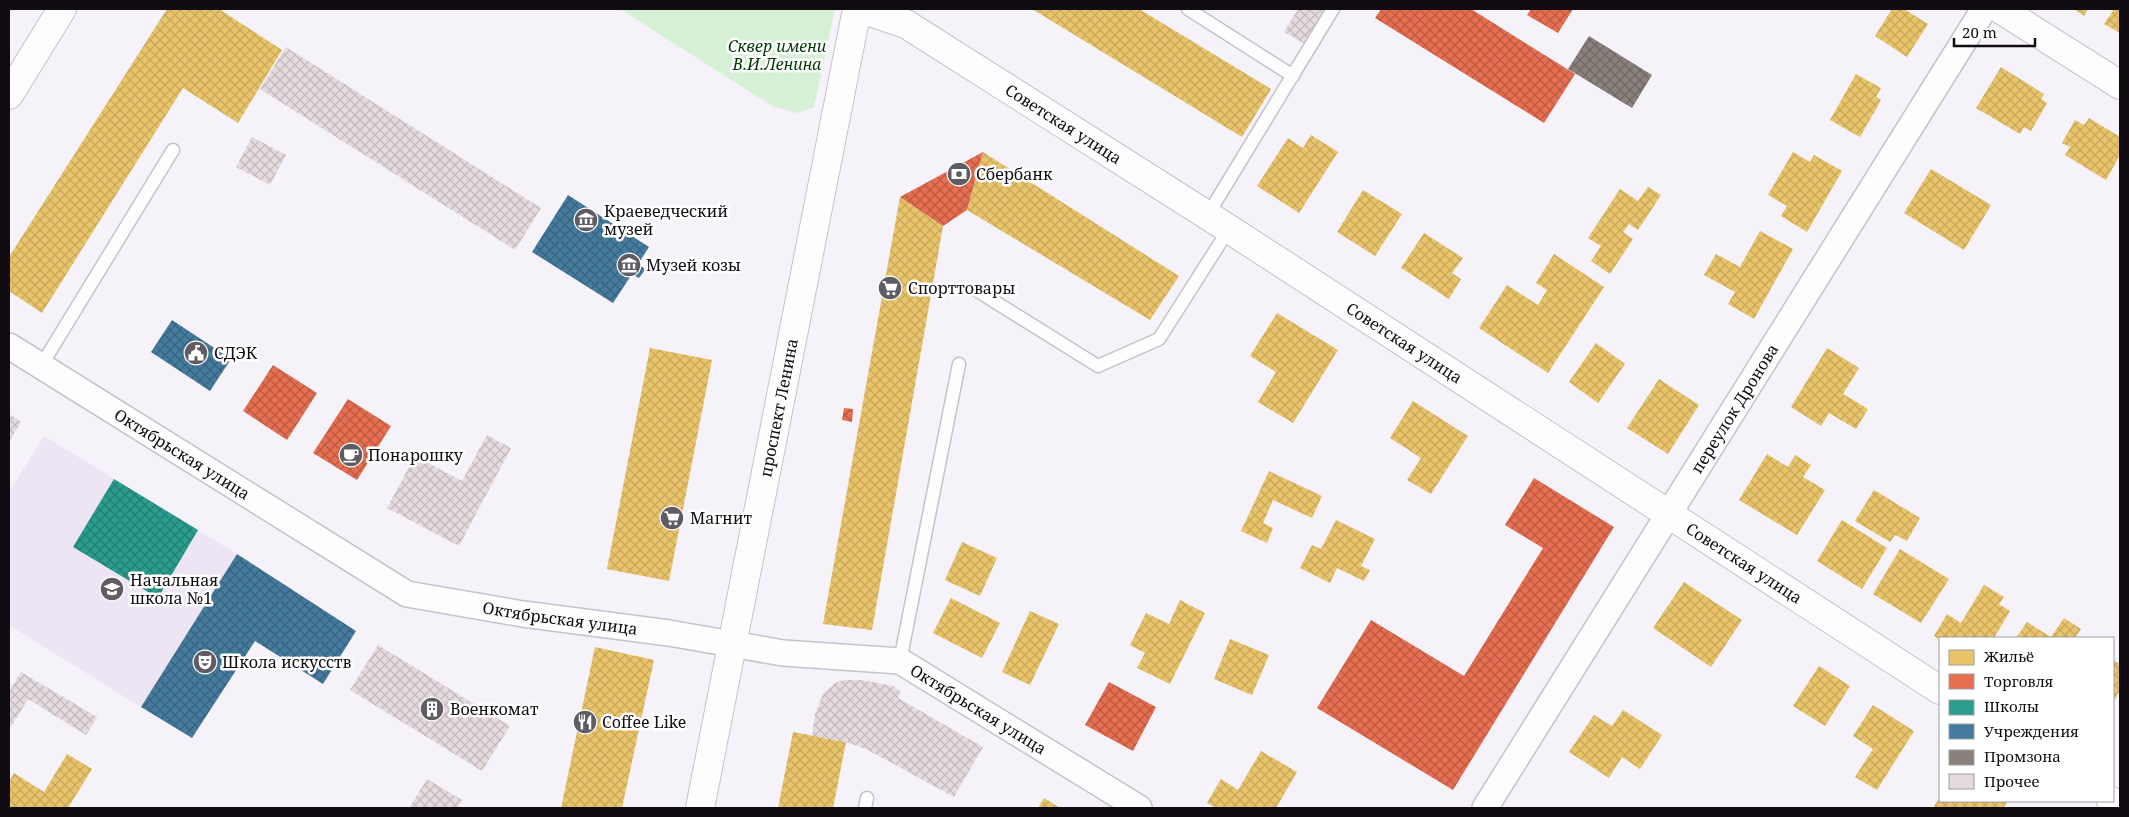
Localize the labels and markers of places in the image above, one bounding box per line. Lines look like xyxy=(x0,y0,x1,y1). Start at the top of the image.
bank icon: Сбербанк xyxy=(946,161,972,187)
place label: Сбербанк xyxy=(976,163,1053,185)
place label: Краеведческий музей xyxy=(604,200,728,240)
museum icon: Краеведческий музей xyxy=(573,207,599,233)
museum icon: Музей козы xyxy=(616,252,642,278)
place label: Музей козы xyxy=(646,254,741,276)
supermarket icon: Спорттовары xyxy=(877,275,903,301)
place label: Спорттовары xyxy=(908,277,1015,299)
public building icon: СДЭК xyxy=(183,340,209,366)
place label: СДЭК xyxy=(214,342,258,364)
cafe icon: Понарошку xyxy=(338,442,364,468)
place label: Понарошку xyxy=(368,444,464,466)
supermarket icon: Магнит xyxy=(659,505,685,531)
place label: Магнит xyxy=(690,507,753,529)
place label: Начальная школа №1 xyxy=(130,569,218,609)
school or university icon: Начальная школа №1 xyxy=(99,576,125,602)
theatre icon: Школа искусств xyxy=(192,649,218,675)
place label: Школа искусств xyxy=(222,651,351,673)
building icon: Военкомат xyxy=(419,696,445,722)
place label: Военкомат xyxy=(450,698,539,720)
restaurant icon: Coffee Like xyxy=(572,709,598,735)
place label: Coffee Like xyxy=(602,711,686,733)

